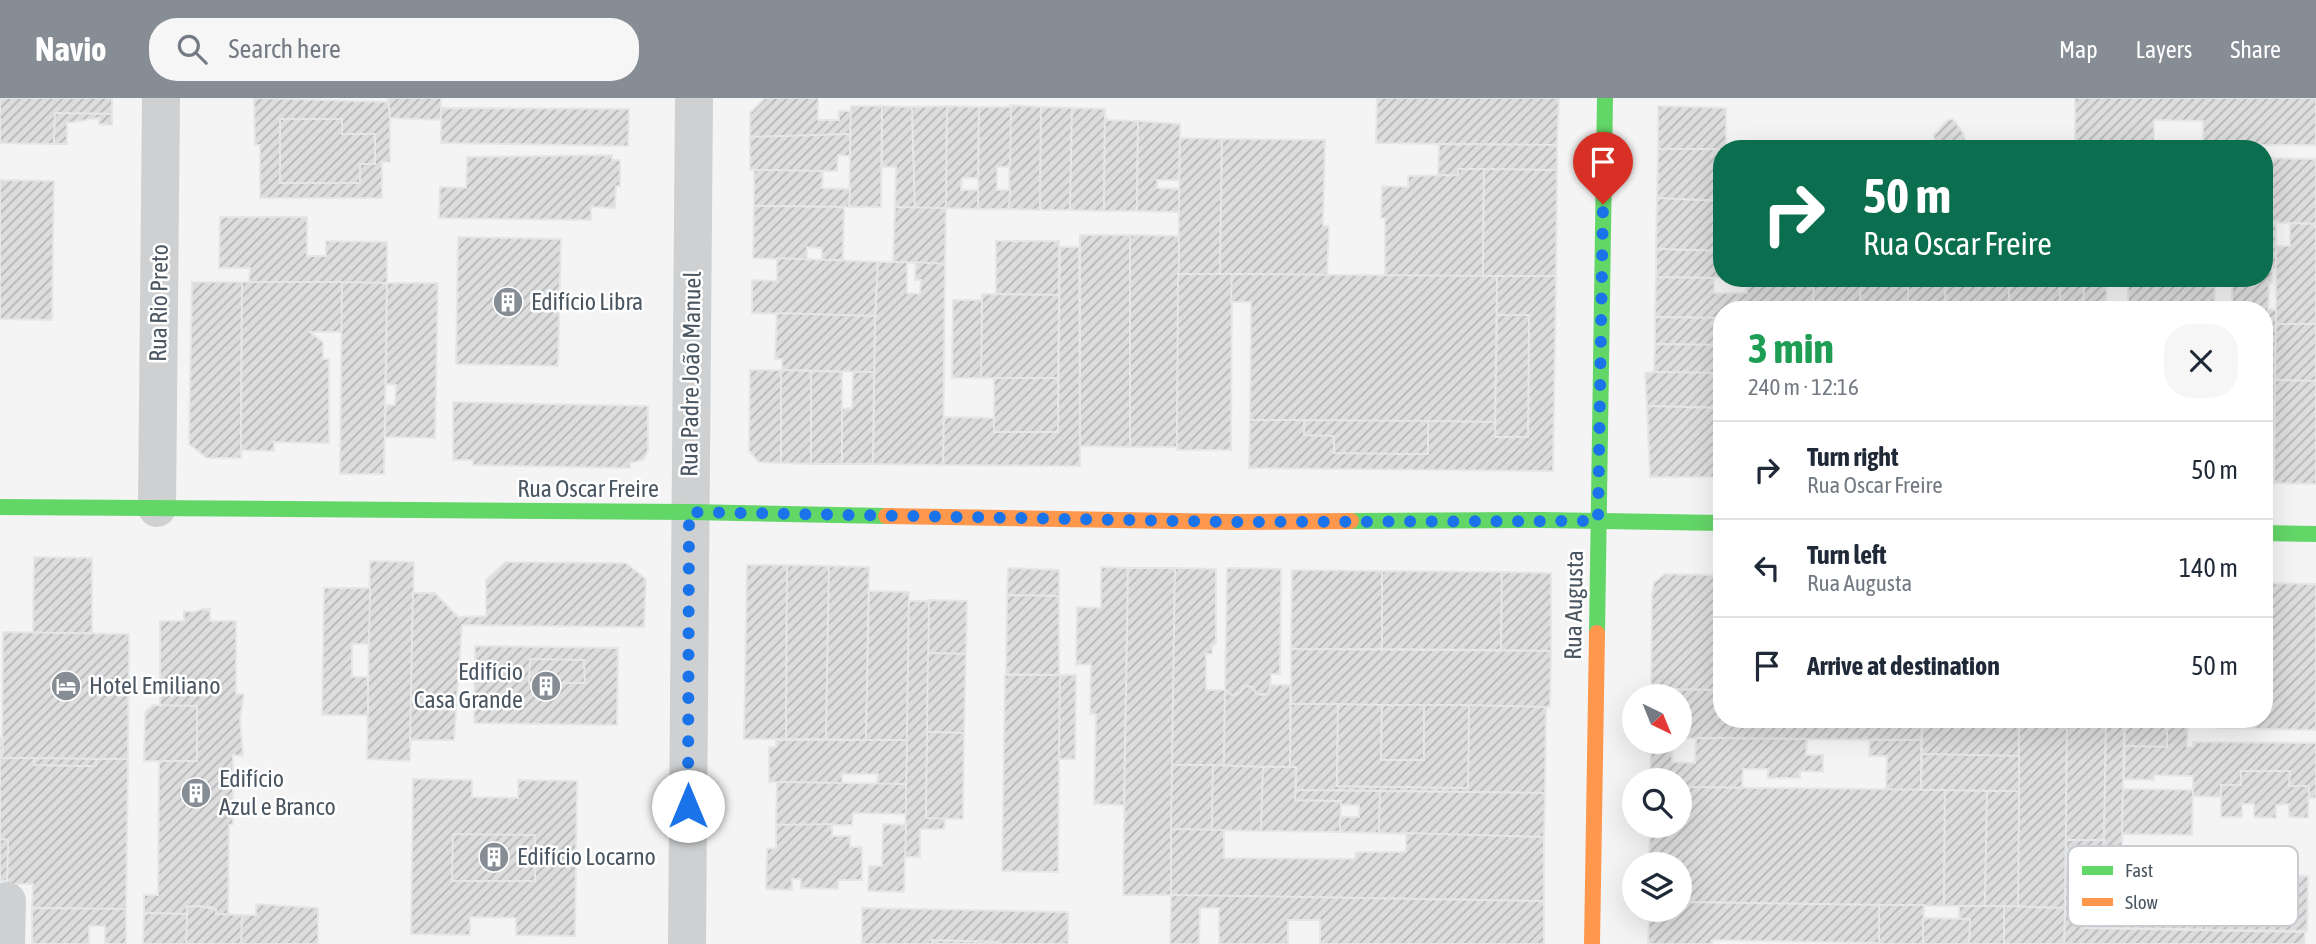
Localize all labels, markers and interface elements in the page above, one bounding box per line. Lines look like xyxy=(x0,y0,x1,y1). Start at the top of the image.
search box xyxy=(149,18,639,81)
text: Navio xyxy=(35,30,107,68)
icon: search xyxy=(173,30,211,68)
text: Search here xyxy=(229,34,341,64)
text: Map xyxy=(2059,36,2098,63)
text: Layers xyxy=(2136,36,2192,63)
text: Share xyxy=(2230,36,2281,63)
pin xyxy=(1573,132,1633,204)
icon: arrive xyxy=(1584,143,1622,181)
text: 50 m xyxy=(1863,167,1951,223)
icon: right xyxy=(1748,168,1839,259)
text: Rua Oscar Freire xyxy=(1863,225,2052,262)
street label: Rua Rio Preto xyxy=(144,244,173,362)
street label: Rua Padre João Manuel xyxy=(675,270,706,477)
building icon: Edifício Libra xyxy=(491,285,525,319)
place label: Edifício Libra xyxy=(531,288,643,315)
text: 3 min xyxy=(1748,324,1834,372)
button: close xyxy=(2164,324,2238,398)
text: 240 m · 12:16 xyxy=(1748,374,1859,400)
text: Turn right xyxy=(1807,442,1898,472)
icon: right xyxy=(1748,451,1786,489)
text: 50 m xyxy=(2191,455,2238,485)
text: Rua Oscar Freire xyxy=(1807,472,1943,498)
street label: Rua Oscar Freire xyxy=(517,475,659,502)
text: Turn left xyxy=(1807,540,1887,570)
icon: left xyxy=(1748,549,1786,587)
street label: Rua Augusta xyxy=(1559,550,1588,660)
text: 140 m xyxy=(2179,553,2238,583)
text: Rua Augusta xyxy=(1807,570,1912,596)
icon: arrive xyxy=(1748,647,1786,685)
text: Arrive at destination xyxy=(1807,651,2000,681)
text: 50 m xyxy=(2191,651,2238,681)
place label: Edifício Casa Grande xyxy=(414,658,523,713)
hotel icon: Hotel Emiliano xyxy=(49,669,83,703)
building icon: Edifício Casa Grande xyxy=(529,669,563,703)
place label: Hotel Emiliano xyxy=(89,672,220,699)
north arrow xyxy=(1622,684,1692,754)
map controls xyxy=(1622,684,1692,922)
place label: Edifício Azul e Branco xyxy=(219,765,336,820)
button: search xyxy=(1622,768,1692,838)
position arrow xyxy=(651,769,725,843)
building icon: Edifício Azul e Branco xyxy=(179,776,213,810)
building icon: Edifício Locarno xyxy=(477,840,511,874)
place label: Edifício Locarno xyxy=(517,843,656,870)
legend xyxy=(2068,846,2298,926)
button: layers xyxy=(1622,852,1692,922)
text: Fast xyxy=(2125,859,2153,881)
text: Slow xyxy=(2125,891,2159,913)

